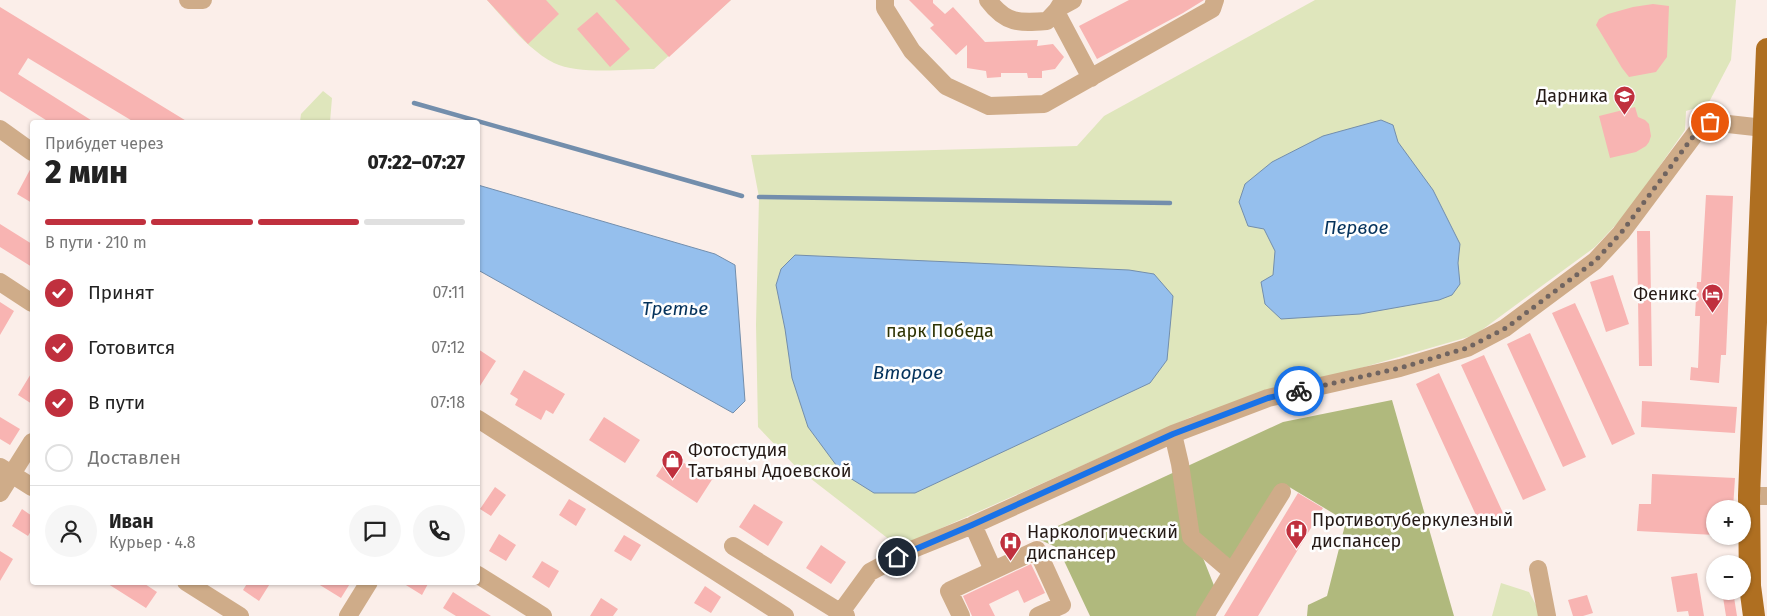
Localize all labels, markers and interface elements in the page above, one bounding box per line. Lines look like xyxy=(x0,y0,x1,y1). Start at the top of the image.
school or university icon: Дарника xyxy=(1612,84,1636,115)
place label: Дарника xyxy=(1535,85,1608,107)
pin xyxy=(1689,101,1731,143)
icon: bag xyxy=(1696,108,1724,136)
text: Прибудет через xyxy=(45,134,164,153)
text: 07:22–07:27 xyxy=(367,151,465,174)
text: 2 мин xyxy=(45,153,128,191)
water label: Первое xyxy=(1324,216,1388,239)
text: В пути · 210 m xyxy=(45,233,147,252)
icon: check xyxy=(45,279,73,307)
text: Принят xyxy=(88,281,154,304)
hotel icon: Феникс xyxy=(1701,282,1725,313)
text: 07:11 xyxy=(432,283,465,302)
place label: Феникс xyxy=(1633,283,1697,305)
water label: Третье xyxy=(642,297,708,320)
park label: парк Победa xyxy=(886,320,994,342)
icon: check xyxy=(45,334,73,362)
text: Готовится xyxy=(88,336,175,359)
text: 07:12 xyxy=(431,338,465,357)
water label: Второе xyxy=(873,361,943,384)
courier xyxy=(1274,366,1324,416)
icon: bike xyxy=(1285,377,1313,405)
icon: check xyxy=(45,389,73,417)
text: В пути xyxy=(88,391,145,414)
text: 07:18 xyxy=(430,393,465,412)
place label: Фотостудия Татьяны Адоевской xyxy=(688,439,852,482)
text: Доставлен xyxy=(88,446,181,469)
shop icon: Фотостудия Татьяны Адоевской xyxy=(660,448,684,479)
map controls xyxy=(1706,500,1751,600)
button: + xyxy=(1706,500,1751,545)
button: person xyxy=(45,505,97,557)
button: chat xyxy=(349,505,401,557)
button: phone xyxy=(413,505,465,557)
place label: Противотуберкулезный диспансер xyxy=(1312,509,1513,552)
text: Иван xyxy=(109,510,154,533)
hospital icon: Противотуберкулезный диспансер xyxy=(1284,518,1308,549)
place label: Наркологический диспансер xyxy=(1027,521,1178,564)
hospital icon: Наркологический диспансер xyxy=(999,530,1023,561)
text: Курьер · 4.8 xyxy=(109,533,196,552)
pin xyxy=(876,536,918,578)
icon: home xyxy=(883,543,911,571)
button: − xyxy=(1706,555,1751,600)

